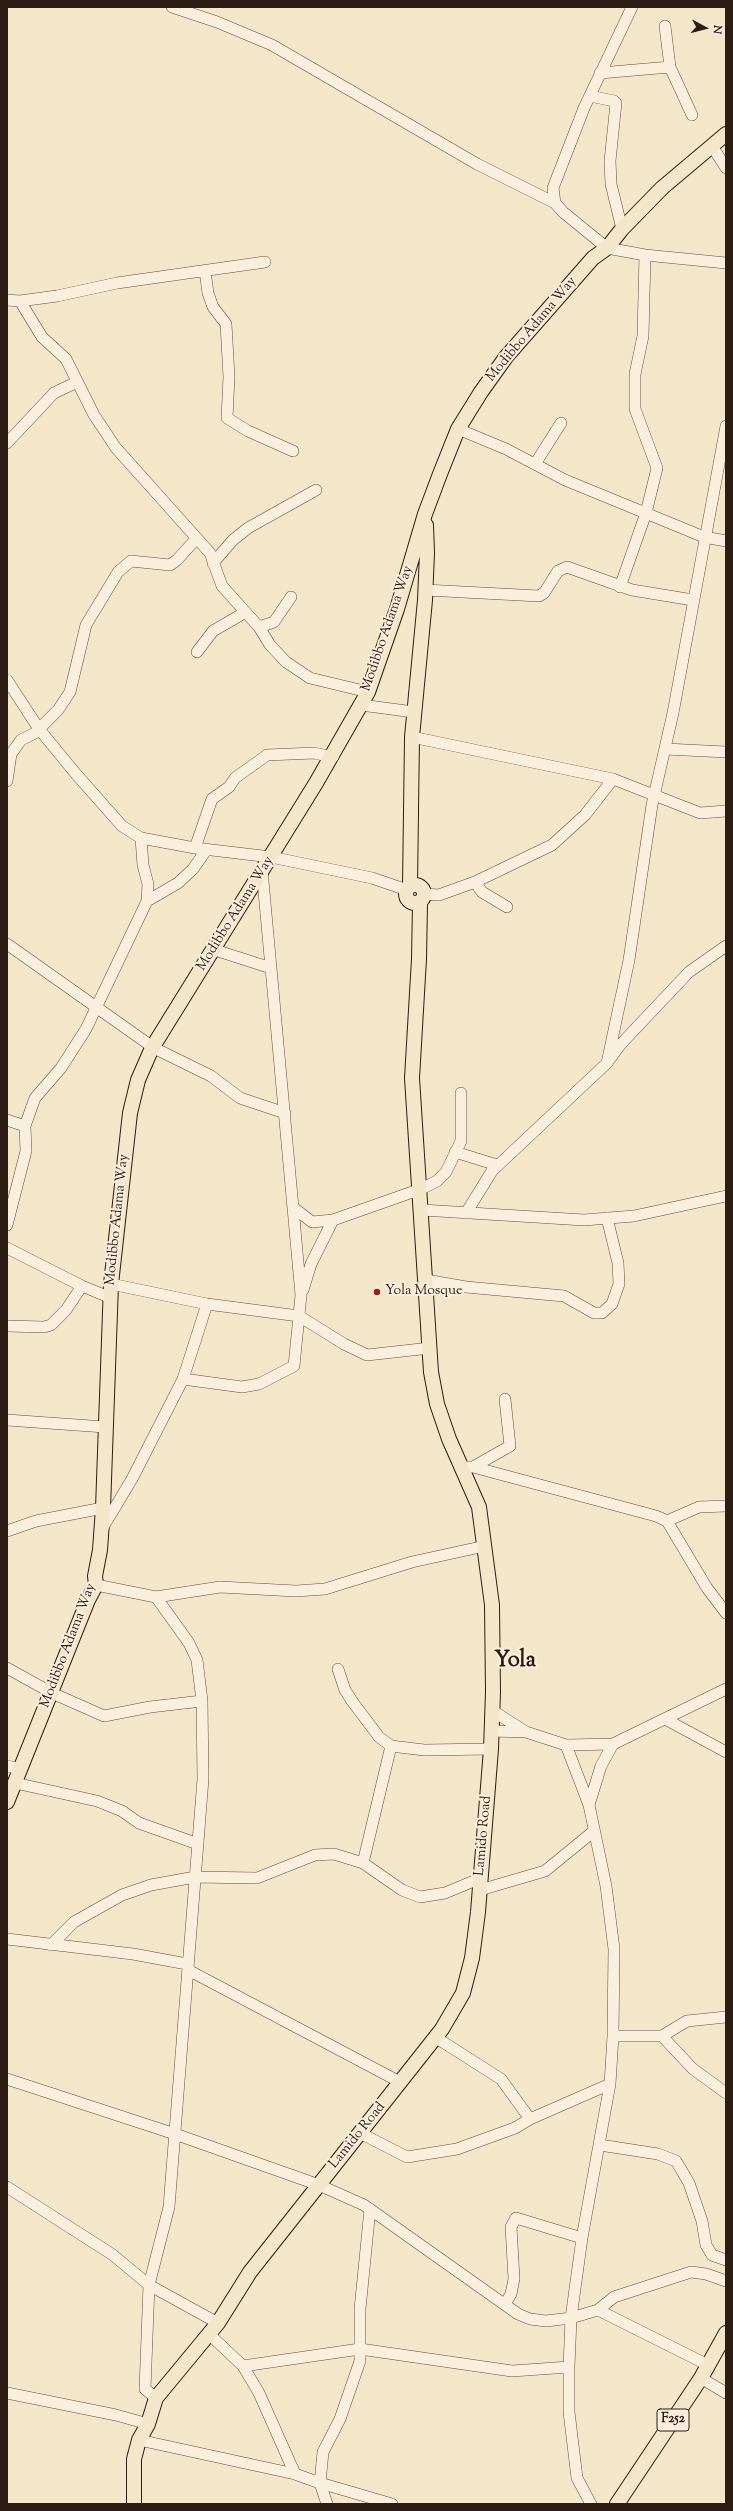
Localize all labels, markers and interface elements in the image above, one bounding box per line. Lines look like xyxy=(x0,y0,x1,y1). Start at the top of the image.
north arrow xyxy=(685,8,725,48)
text: N xyxy=(708,24,725,35)
street label: Modibbo Adama Way xyxy=(483,274,581,386)
street label: Modibbo Adama Way xyxy=(359,564,417,694)
street label: Modibbo Adama Way xyxy=(194,854,278,974)
street label: Modibbo Adama Way xyxy=(103,1154,133,1286)
place label: Yola Mosque xyxy=(385,1284,463,1300)
marker: Yola Mosque xyxy=(372,1287,382,1297)
street label: Modibbo Adama Way xyxy=(38,1581,100,1711)
district label: Yola xyxy=(494,1649,536,1675)
street label: Lamido Road xyxy=(472,1795,496,1877)
street label: Lamido Road xyxy=(326,2100,390,2172)
road number: F252 xyxy=(657,2409,689,2431)

